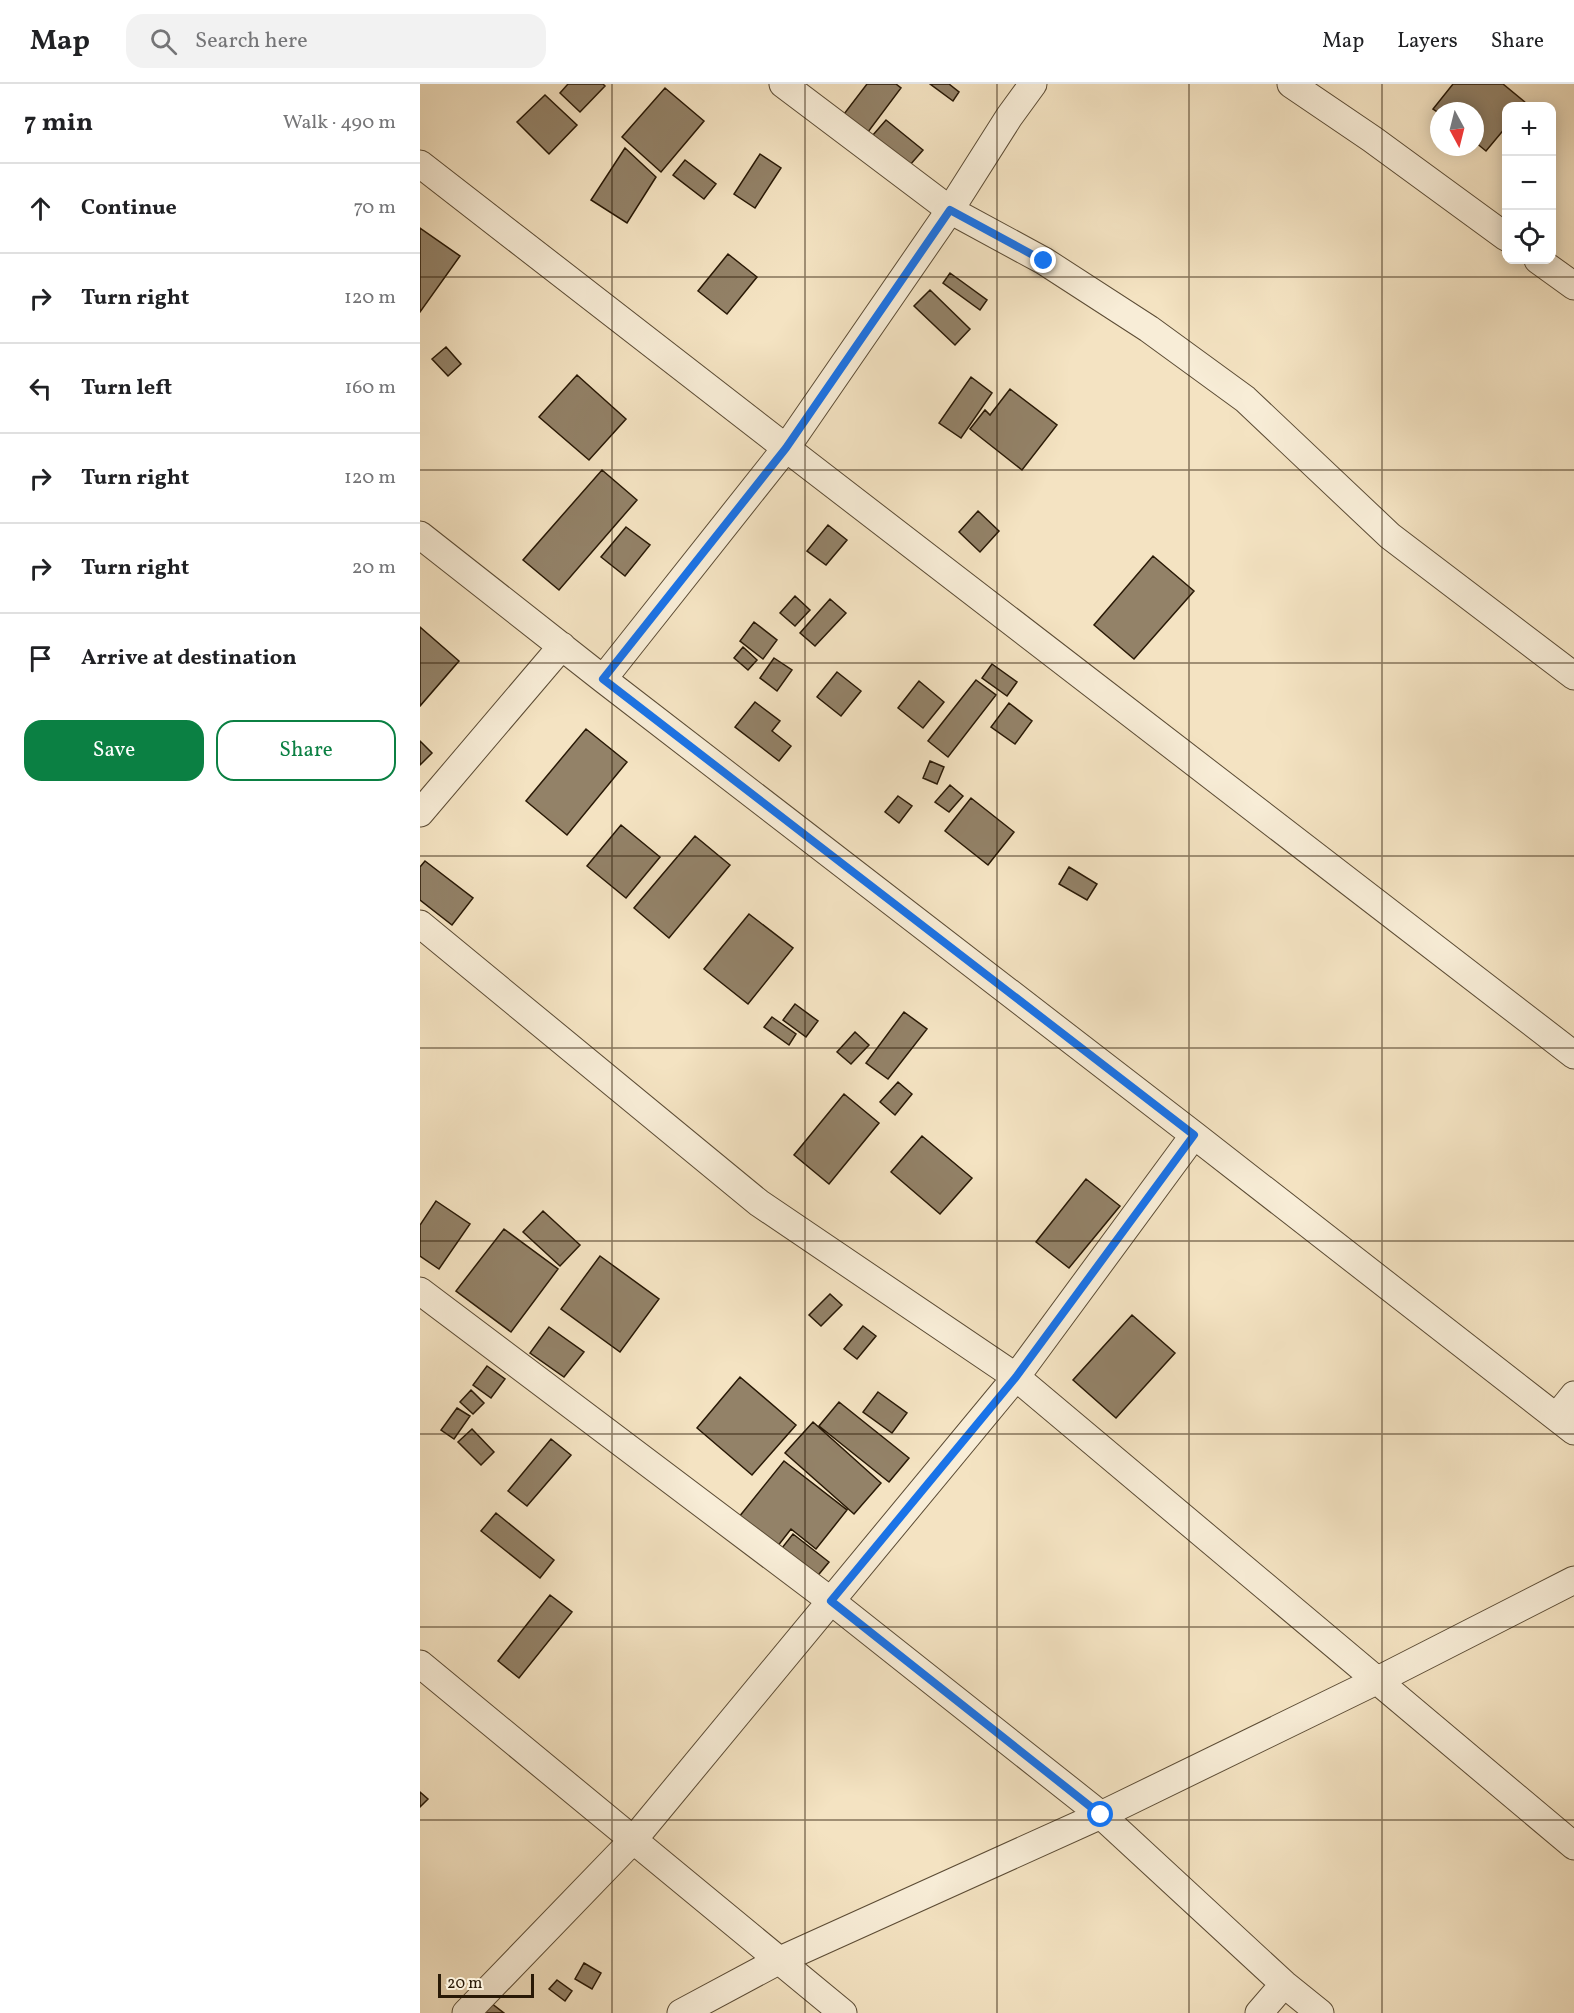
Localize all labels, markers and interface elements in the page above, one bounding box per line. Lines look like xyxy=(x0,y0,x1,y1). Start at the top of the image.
search box xyxy=(126,14,546,68)
text: Map xyxy=(30,22,90,61)
icon: search xyxy=(147,25,180,58)
text: Search here xyxy=(195,26,308,57)
text: Map xyxy=(1322,27,1364,56)
text: Layers xyxy=(1397,27,1458,56)
text: Share xyxy=(1491,27,1544,56)
north arrow xyxy=(1430,102,1484,156)
map controls xyxy=(1502,102,1556,264)
button: + xyxy=(1502,102,1556,156)
text: 7 min xyxy=(24,105,93,141)
text: Walk · 490 m xyxy=(283,109,396,137)
button: − xyxy=(1502,156,1556,210)
icon: ahead xyxy=(24,192,57,225)
text: Continue xyxy=(81,193,177,224)
text: 70 m xyxy=(353,194,396,222)
button: locate xyxy=(1502,210,1556,264)
route end xyxy=(1030,247,1056,273)
icon: right xyxy=(24,282,57,315)
text: Turn right xyxy=(81,283,189,314)
text: 120 m xyxy=(344,284,396,312)
icon: left xyxy=(24,372,57,405)
text: Turn left xyxy=(81,373,172,404)
text: 160 m xyxy=(344,374,396,402)
icon: right xyxy=(24,462,57,495)
text: Turn right xyxy=(81,463,189,494)
text: 120 m xyxy=(344,464,396,492)
icon: right xyxy=(24,552,57,585)
text: Turn right xyxy=(81,553,189,584)
text: 20 m xyxy=(352,554,396,582)
icon: arrive xyxy=(24,642,57,675)
text: Arrive at destination xyxy=(81,643,297,674)
button: Save xyxy=(24,720,204,781)
button: Share xyxy=(216,720,396,781)
route start xyxy=(1087,1801,1113,1827)
scale bar xyxy=(438,1971,534,1998)
text: 20 m xyxy=(447,1973,482,1995)

